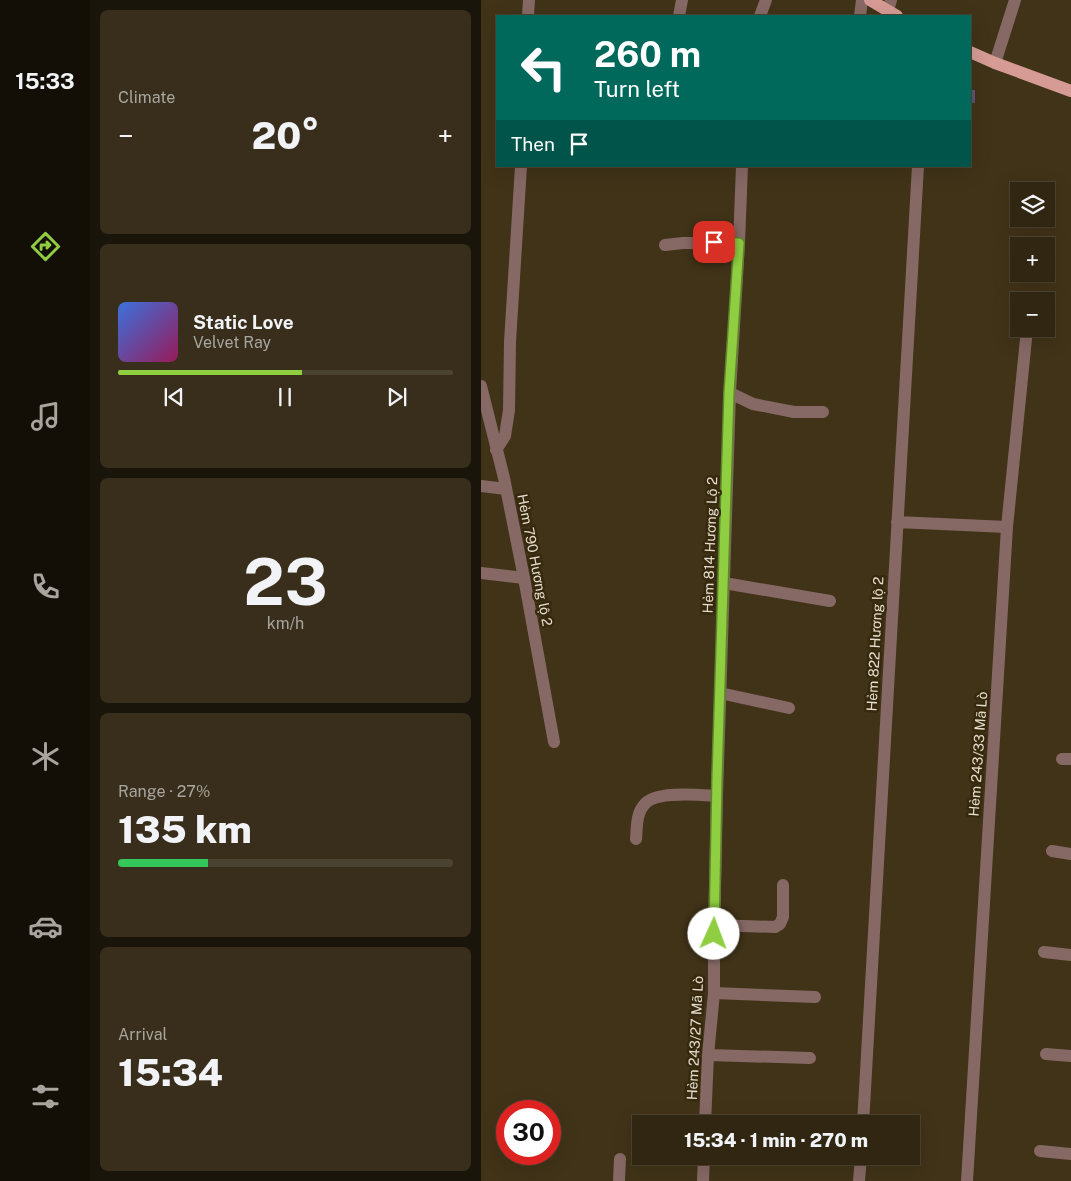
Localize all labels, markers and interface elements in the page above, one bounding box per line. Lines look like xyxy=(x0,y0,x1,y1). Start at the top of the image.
text: 260 m xyxy=(594,34,701,75)
icon: left xyxy=(511,35,576,100)
text: 15:33 xyxy=(15,68,75,94)
text: Turn left xyxy=(594,76,680,102)
text: Climate xyxy=(118,88,175,107)
text: 20° xyxy=(251,113,320,158)
text: − xyxy=(118,119,134,152)
text: + xyxy=(437,119,453,152)
icon: arrive xyxy=(565,130,593,158)
text: Then xyxy=(511,133,555,155)
map controls xyxy=(1010,182,1055,337)
button: layers xyxy=(1010,182,1055,227)
pin xyxy=(693,221,735,263)
icon: arrive xyxy=(700,228,728,256)
icon: directions xyxy=(28,229,63,264)
button: + xyxy=(1010,237,1055,282)
button: − xyxy=(1010,292,1055,337)
text: Static Love xyxy=(193,311,294,333)
text: Velvet Ray xyxy=(193,333,271,352)
icon: previous xyxy=(160,383,188,411)
icon: pause xyxy=(271,383,299,411)
icon: next xyxy=(383,383,411,411)
icon: music xyxy=(28,399,63,434)
street label: Hẻm 814 Hương Lộ 2 xyxy=(700,476,720,614)
street label: Hẻm 790 Hương lộ 2 xyxy=(514,492,556,628)
text: 23 xyxy=(243,543,328,620)
icon: phone xyxy=(28,569,63,604)
street label: Hẻm 822 Hương lộ 2 xyxy=(863,576,887,712)
text: km/h xyxy=(267,614,304,633)
street label: Hẻm 243/33 Mã Lò xyxy=(966,691,990,817)
icon: climate xyxy=(28,739,63,774)
text: Range · 27% xyxy=(118,782,210,801)
text: 135 km xyxy=(118,807,252,852)
position arrow xyxy=(687,907,739,959)
icon: car xyxy=(28,909,63,944)
street label: Hẻm 243/27 Mã Lò xyxy=(684,975,706,1100)
text: Arrival xyxy=(118,1025,167,1044)
text: 15:34 xyxy=(118,1050,223,1095)
icon: filters xyxy=(28,1079,63,1114)
speed limit sign: 30 xyxy=(496,1100,561,1165)
text: 15:34 · 1 min · 270 m xyxy=(684,1129,868,1151)

